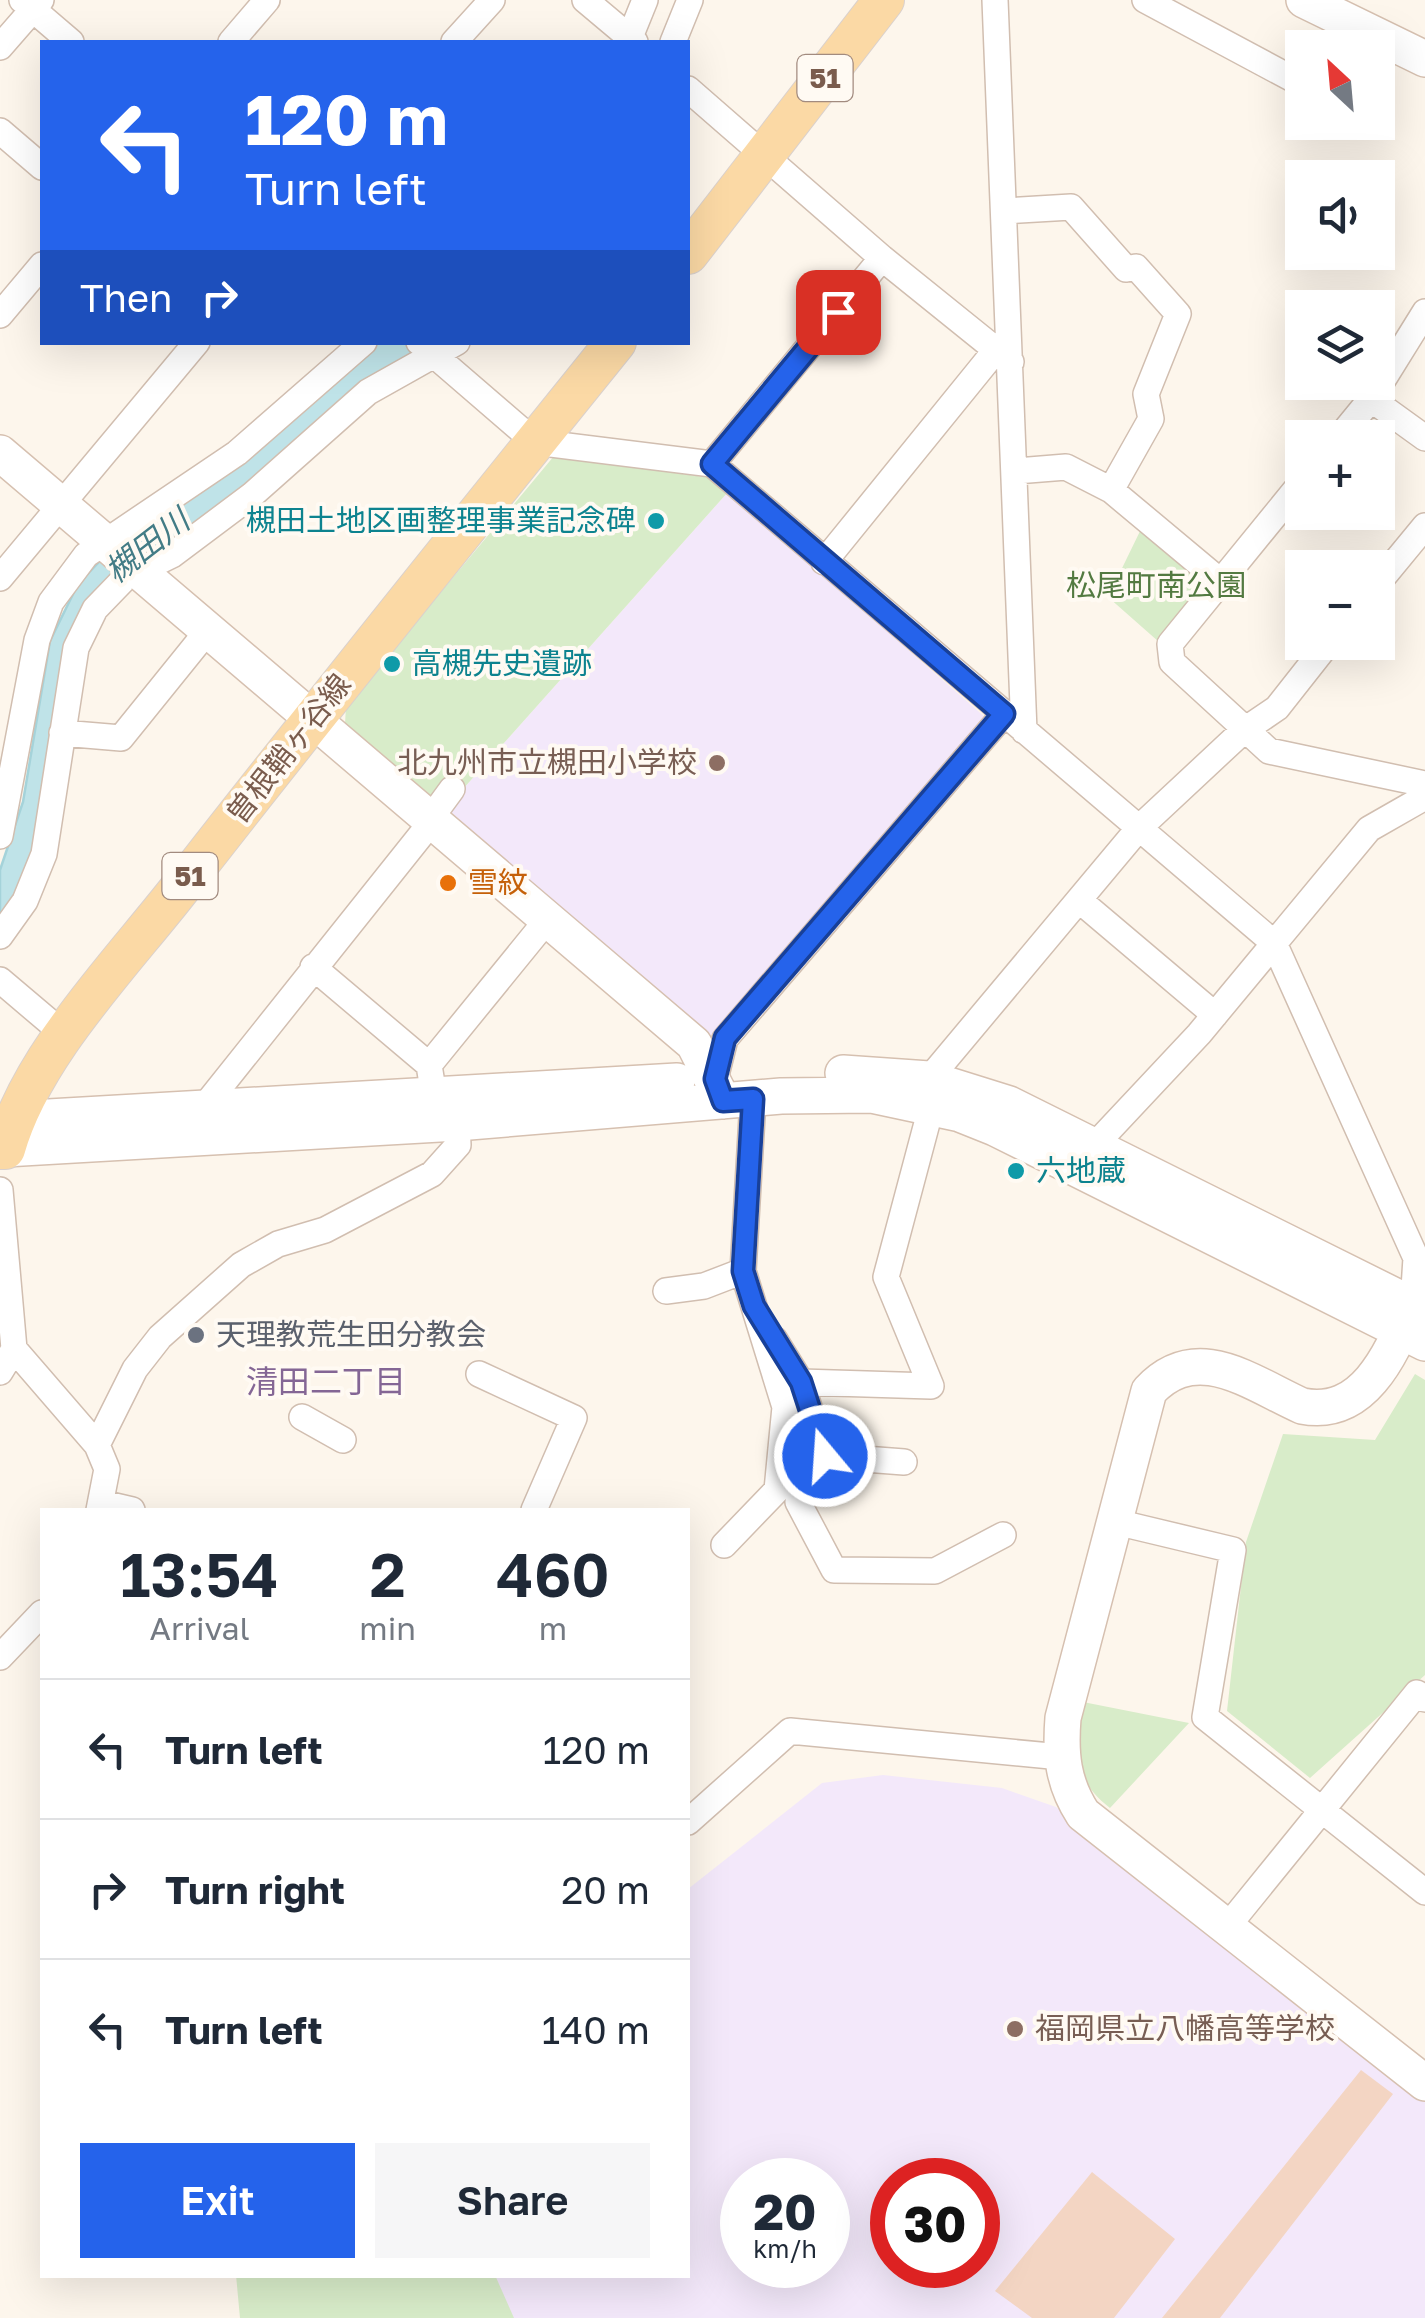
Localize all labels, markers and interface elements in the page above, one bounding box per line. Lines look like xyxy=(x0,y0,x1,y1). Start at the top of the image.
north arrow xyxy=(1285,30,1395,140)
map controls xyxy=(1285,30,1395,660)
road number: 51 xyxy=(798,55,852,101)
text: 120 m xyxy=(245,76,448,160)
icon: left xyxy=(80,80,210,210)
button: sound xyxy=(1285,160,1395,270)
text: Turn left xyxy=(245,161,427,215)
icon: right xyxy=(192,270,247,325)
pin xyxy=(796,270,881,355)
text: Then xyxy=(80,275,172,320)
icon: arrive xyxy=(811,285,866,340)
button: layers xyxy=(1285,290,1395,400)
button: + xyxy=(1285,420,1395,530)
water label: 槻田川 xyxy=(97,499,198,590)
place label: 槻田土地区画整理事業記念碑 xyxy=(246,502,636,538)
marker: 槻田土地区画整理事業記念碑 xyxy=(645,510,667,532)
button: − xyxy=(1285,550,1395,660)
park label: 松尾町南公園 xyxy=(1066,567,1246,603)
place label: 高槻先史遺跡 xyxy=(412,645,592,681)
marker: 高槻先史遺跡 xyxy=(381,653,403,675)
street label: 曽根鞘ヶ谷線 xyxy=(219,666,358,830)
place label: 北九州市立槻田小学校 xyxy=(397,744,697,780)
marker: 北九州市立槻田小学校 xyxy=(706,752,728,774)
road number: 51 xyxy=(162,853,218,899)
place label: 雪紋 xyxy=(468,864,528,900)
marker: 雪紋 xyxy=(437,872,459,894)
place label: 六地蔵 xyxy=(1036,1152,1126,1188)
marker: 六地蔵 xyxy=(1005,1160,1027,1182)
place label: 天理教荒生田分教会 xyxy=(216,1316,486,1352)
marker: 天理教荒生田分教会 xyxy=(185,1324,207,1346)
district label: 清田二丁目 xyxy=(246,1362,406,1400)
position arrow xyxy=(773,1404,877,1508)
text: 13:54 xyxy=(120,1538,279,1610)
text: 2 xyxy=(370,1538,406,1610)
text: 460 xyxy=(496,1538,610,1610)
text: Arrival xyxy=(150,1609,250,1647)
text: min xyxy=(359,1609,416,1647)
text: m xyxy=(539,1609,567,1647)
icon: left xyxy=(80,1722,135,1777)
text: Turn left xyxy=(165,1727,323,1772)
text: 120 m xyxy=(543,1727,650,1772)
icon: right xyxy=(80,1862,135,1917)
text: Turn right xyxy=(165,1867,345,1912)
text: 20 m xyxy=(561,1867,650,1912)
icon: left xyxy=(80,2002,135,2057)
text: Turn left xyxy=(165,2007,323,2052)
text: 140 m xyxy=(542,2007,650,2052)
place label: 福岡県立八幡高等学校 xyxy=(1035,2010,1335,2046)
marker: 福岡県立八幡高等学校 xyxy=(1004,2018,1026,2040)
button: Exit xyxy=(80,2143,355,2258)
button: Share xyxy=(375,2143,650,2258)
speed limit sign: 30 xyxy=(870,2158,1000,2288)
text: 20 xyxy=(753,2181,816,2241)
text: km/h xyxy=(753,2233,817,2264)

